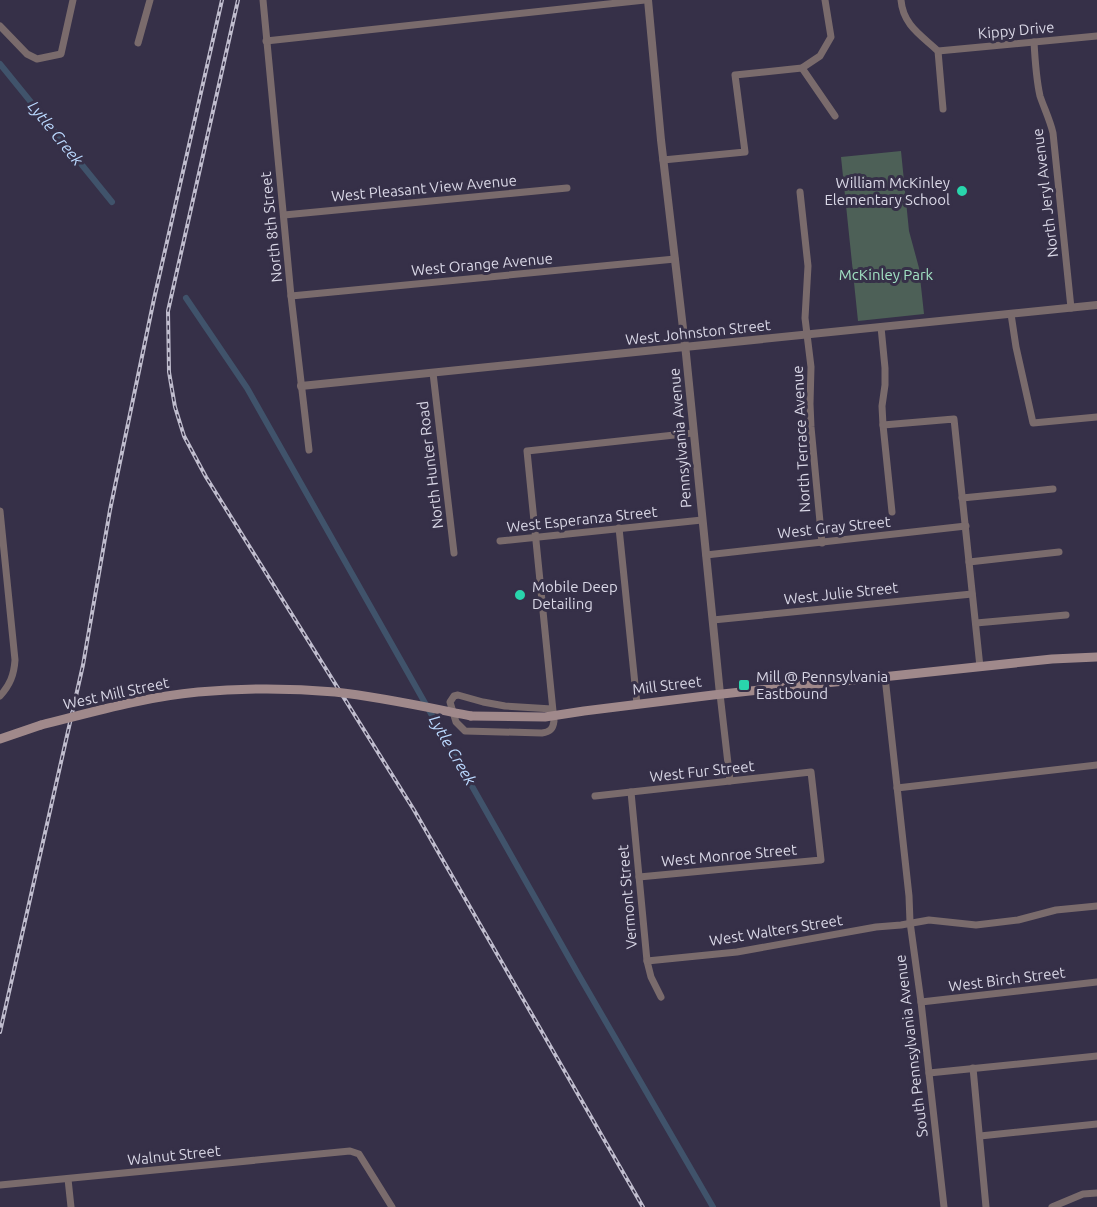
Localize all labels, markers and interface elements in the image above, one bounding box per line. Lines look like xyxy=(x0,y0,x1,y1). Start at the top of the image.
street label: Kippy Drive xyxy=(977,18,1055,42)
water label: Lytle Creek xyxy=(25,97,88,169)
street label: North Jeryl Avenue xyxy=(1029,128,1061,258)
street label: North 8th Street xyxy=(257,171,285,283)
street label: West Pleasant View Avenue xyxy=(330,171,518,205)
place label: William McKinley Elementary School xyxy=(824,174,950,208)
marker: William McKinley Elementary School xyxy=(955,184,969,198)
street label: West Orange Avenue xyxy=(410,249,554,279)
park label: McKinley Park xyxy=(839,266,934,283)
street label: West Johnston Street xyxy=(624,316,772,348)
street label: North Terrace Avenue xyxy=(789,365,813,513)
street label: Pennsylvania Avenue xyxy=(665,367,695,509)
street label: North Hunter Road xyxy=(414,400,446,530)
street label: West Esperanza Street xyxy=(506,503,658,535)
street label: West Gray Street xyxy=(777,513,891,541)
place label: Mobile Deep Detailing xyxy=(532,578,618,612)
street label: West Julie Street xyxy=(783,579,899,607)
marker: Mobile Deep Detailing xyxy=(513,588,527,602)
place label: Mill @ Pennsylvania Eastbound xyxy=(756,668,888,702)
street label: Mill Street xyxy=(631,672,703,698)
street label: West Mill Street xyxy=(62,673,170,713)
marker: Mill @ Pennsylvania Eastbound xyxy=(737,678,751,692)
water label: Lytle Creek xyxy=(426,712,481,789)
street label: West Fur Street xyxy=(649,757,755,785)
street label: West Monroe Street xyxy=(660,841,798,869)
street label: Vermont Street xyxy=(614,844,640,950)
street label: West Walters Street xyxy=(708,911,844,949)
street label: South Pennsylvania Avenue xyxy=(891,954,931,1138)
street label: West Birch Street xyxy=(948,963,1066,995)
street label: Walnut Street xyxy=(127,1142,222,1168)

